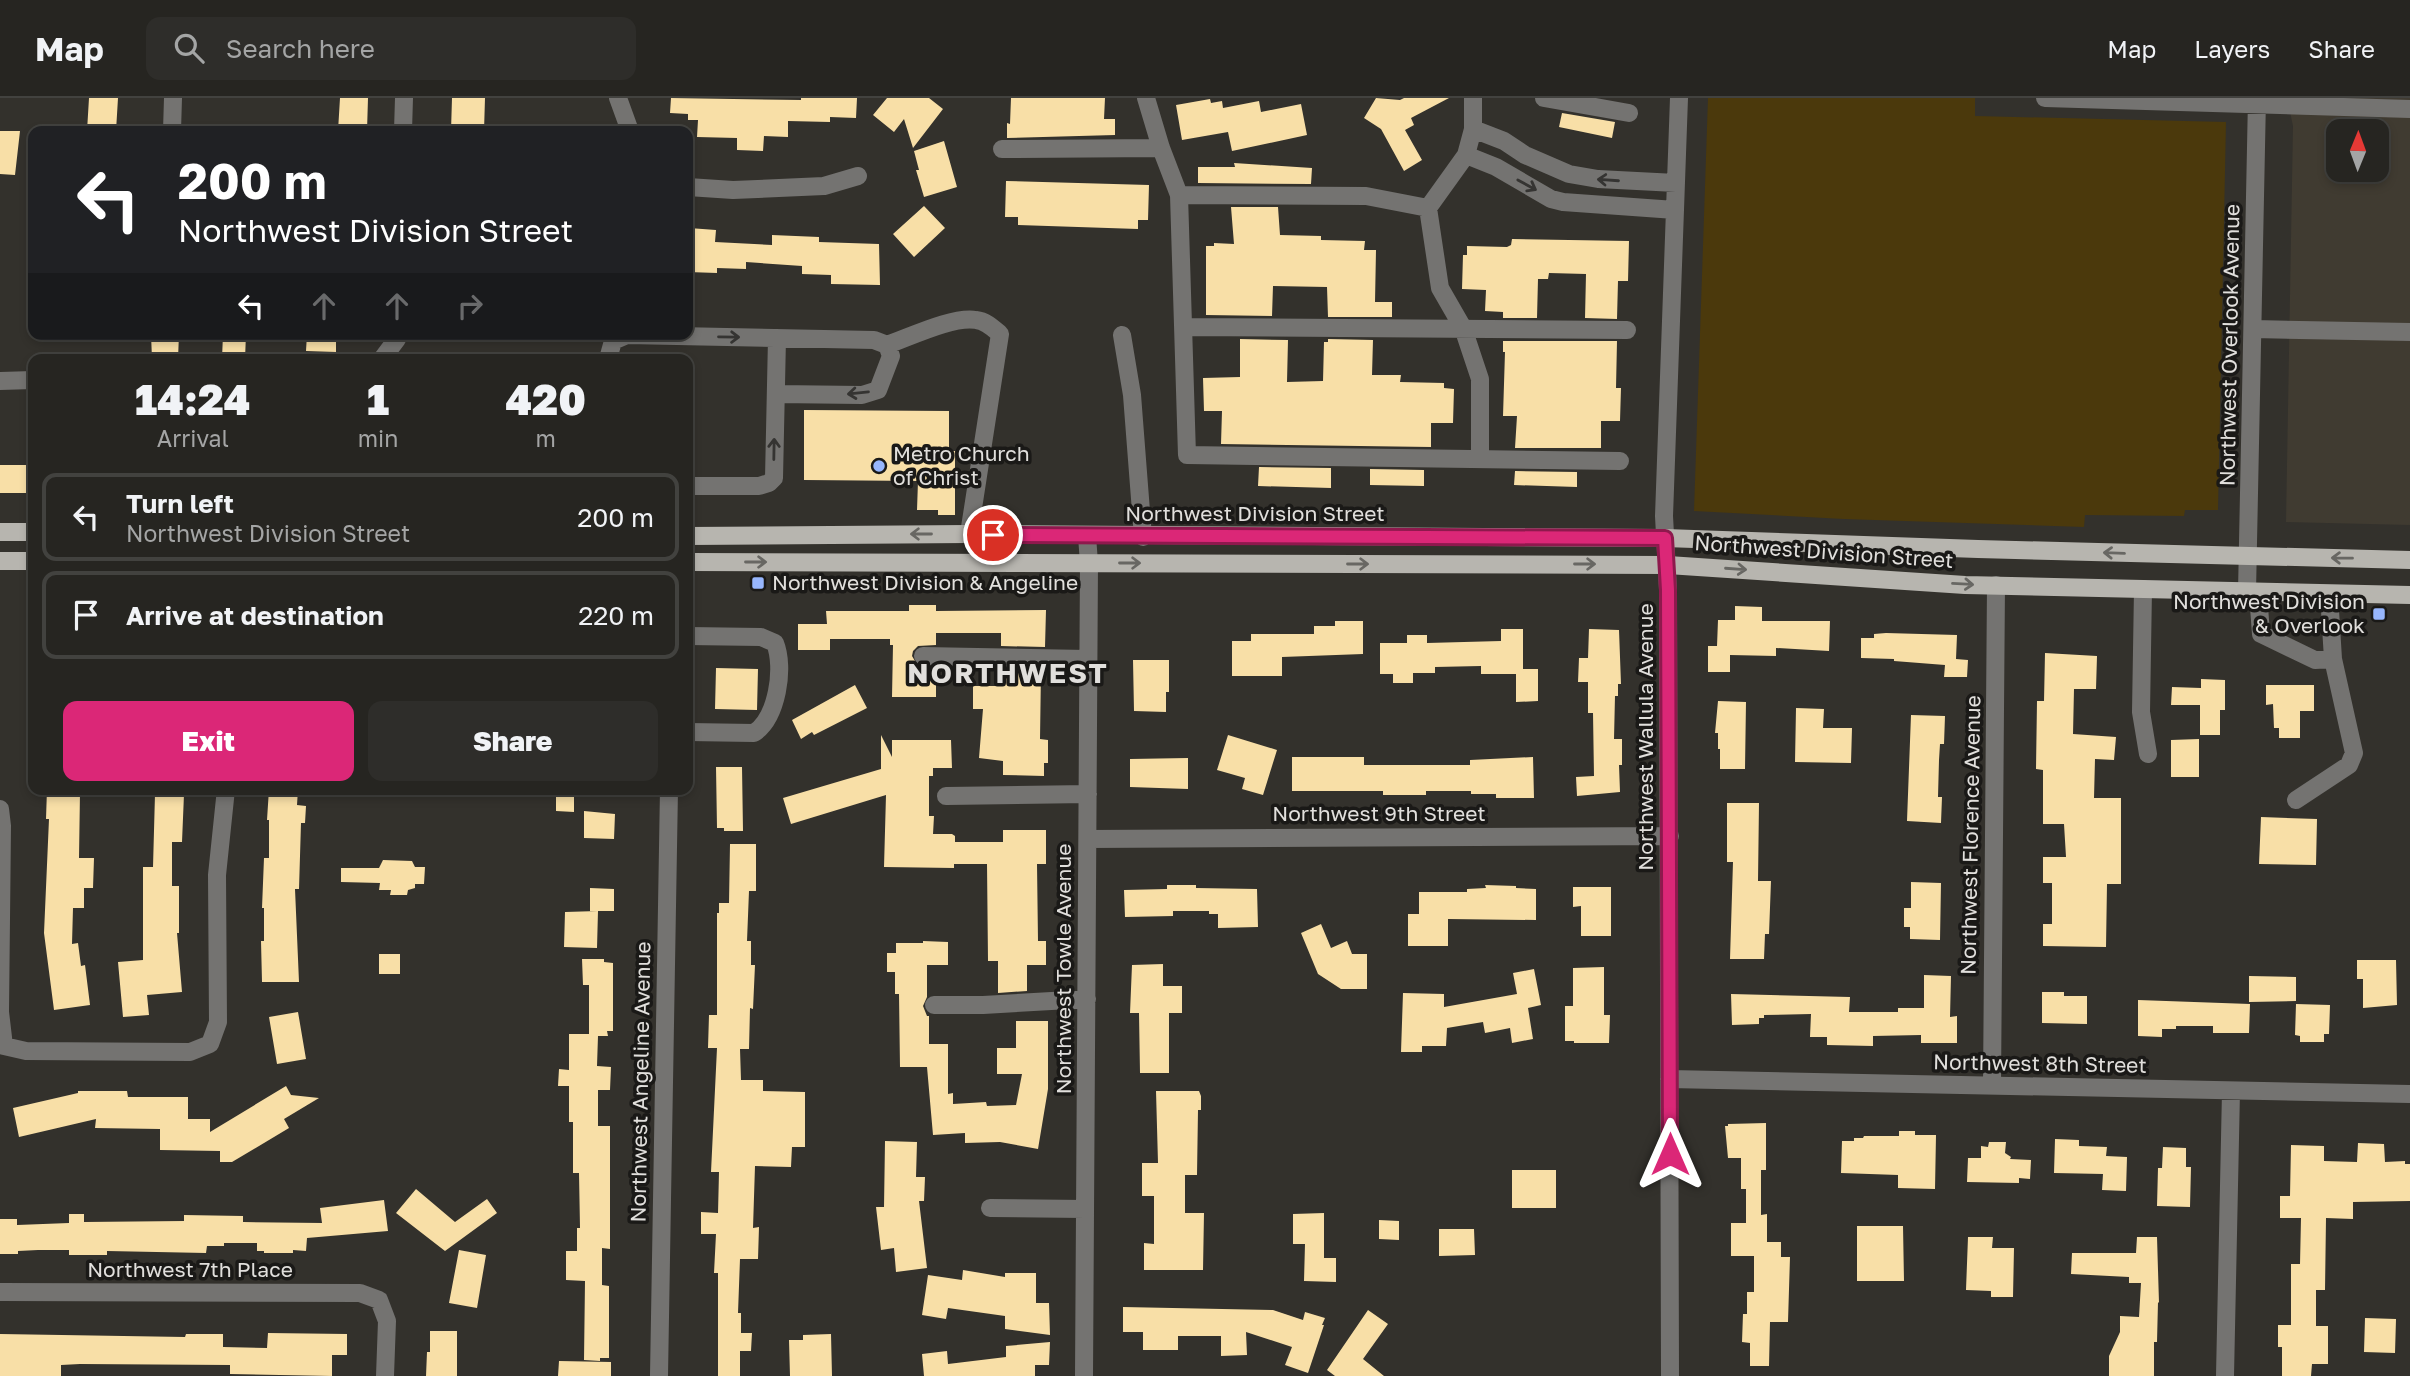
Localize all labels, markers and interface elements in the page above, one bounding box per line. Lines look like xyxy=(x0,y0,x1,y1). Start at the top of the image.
search box xyxy=(146,17,636,80)
text: Map xyxy=(35,29,104,68)
icon: search xyxy=(170,29,208,67)
text: Search here xyxy=(226,33,375,64)
text: Map xyxy=(2107,34,2156,63)
text: Layers xyxy=(2194,34,2270,63)
text: Share xyxy=(2308,34,2375,63)
north arrow xyxy=(2326,119,2389,182)
map controls xyxy=(2326,119,2389,182)
text: 200 m xyxy=(178,151,327,210)
icon: left xyxy=(63,154,154,245)
one-way arrow xyxy=(1596,173,1619,186)
one-way arrow xyxy=(1516,179,1537,192)
street label: Northwest Overlook Avenue xyxy=(2214,204,2244,486)
text: Northwest Division Street xyxy=(178,211,573,249)
icon: left xyxy=(232,287,270,325)
icon: ahead xyxy=(305,287,343,325)
icon: ahead xyxy=(378,287,416,325)
icon: right xyxy=(451,287,489,325)
one-way arrow xyxy=(717,331,740,344)
text: 14:24 xyxy=(135,374,251,424)
text: 1 xyxy=(367,374,389,424)
text: 420 xyxy=(505,374,586,424)
one-way arrow xyxy=(847,387,870,400)
text: Arrival xyxy=(157,424,229,452)
text: min xyxy=(358,424,398,452)
text: m xyxy=(535,424,556,452)
one-way arrow xyxy=(768,438,781,461)
place label: Metro Church of Christ xyxy=(893,440,1030,490)
marker: Metro Church of Christ xyxy=(871,458,887,474)
text: Turn left xyxy=(126,488,234,519)
icon: left xyxy=(67,498,105,536)
street label: Northwest Division Street xyxy=(1125,500,1385,526)
text: 200 m xyxy=(577,502,654,533)
pin xyxy=(963,505,1023,565)
icon: arrive xyxy=(974,516,1012,554)
text: Northwest Division Street xyxy=(126,519,410,547)
one-way arrow xyxy=(909,527,932,541)
street label: Northwest Division Street xyxy=(1694,529,1954,573)
one-way arrow xyxy=(2103,546,2126,560)
one-way arrow xyxy=(2331,552,2354,565)
one-way arrow xyxy=(744,555,767,569)
one-way arrow xyxy=(1119,556,1142,570)
one-way arrow xyxy=(1346,557,1369,571)
one-way arrow xyxy=(1574,557,1597,571)
one-way arrow xyxy=(1724,562,1747,575)
place label: Northwest Division & Angeline xyxy=(772,569,1078,595)
marker: Northwest Division & Angeline xyxy=(750,575,766,591)
one-way arrow xyxy=(1951,578,1974,591)
place label: Northwest Division & Overlook xyxy=(2173,588,2365,638)
icon: arrive xyxy=(67,596,105,634)
text: Arrive at destination xyxy=(126,600,384,631)
text: 220 m xyxy=(578,600,654,631)
street label: Northwest Wallula Avenue xyxy=(1632,603,1658,871)
marker: Northwest Division & Overlook xyxy=(2371,606,2387,622)
district label: NORTHWEST xyxy=(907,656,1109,689)
street label: Northwest Florence Avenue xyxy=(1955,695,1985,975)
button: Exit xyxy=(63,701,354,781)
button: Share xyxy=(368,701,658,781)
street label: Northwest 9th Street xyxy=(1272,800,1486,826)
street label: Northwest Towle Avenue xyxy=(1050,844,1076,1094)
street label: Northwest Angeline Avenue xyxy=(625,941,655,1223)
street label: Northwest 8th Street xyxy=(1933,1048,2147,1078)
position arrow xyxy=(1633,1117,1707,1191)
street label: Northwest 7th Place xyxy=(87,1256,293,1282)

